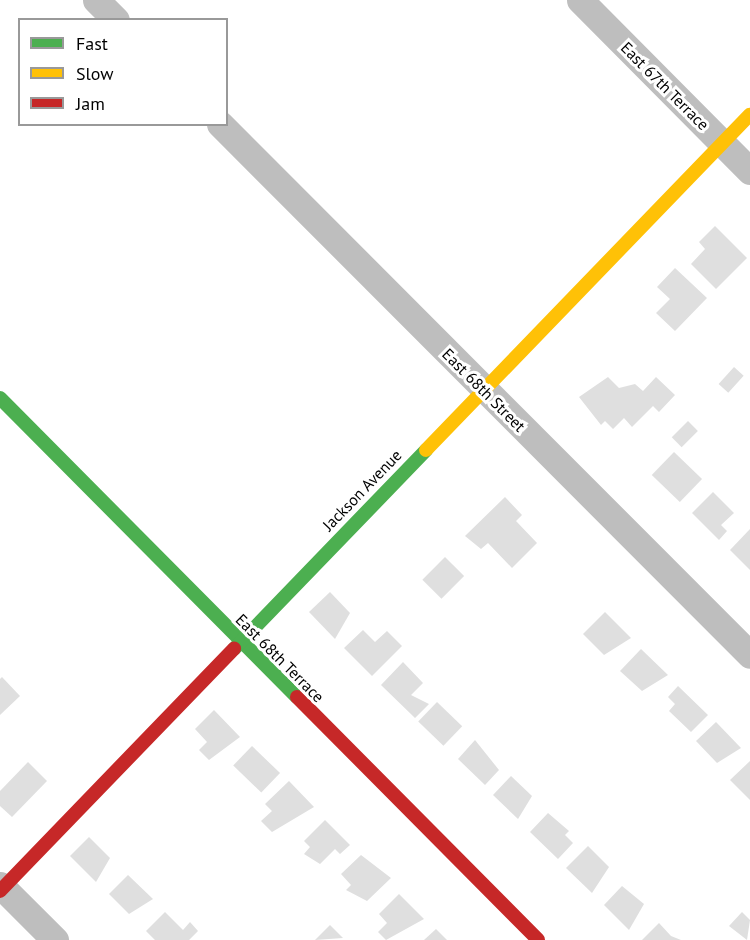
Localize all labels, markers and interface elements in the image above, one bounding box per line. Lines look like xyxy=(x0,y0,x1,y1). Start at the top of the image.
legend xyxy=(18,18,228,126)
text: Fast xyxy=(76,32,108,55)
street label: East 67th Terrace xyxy=(617,38,713,134)
text: Slow xyxy=(76,62,114,85)
text: Jam xyxy=(76,92,105,115)
street label: East 68th Street xyxy=(438,344,530,436)
street label: Jackson Avenue xyxy=(318,445,406,535)
street label: East 68th Terrace xyxy=(232,610,328,706)

